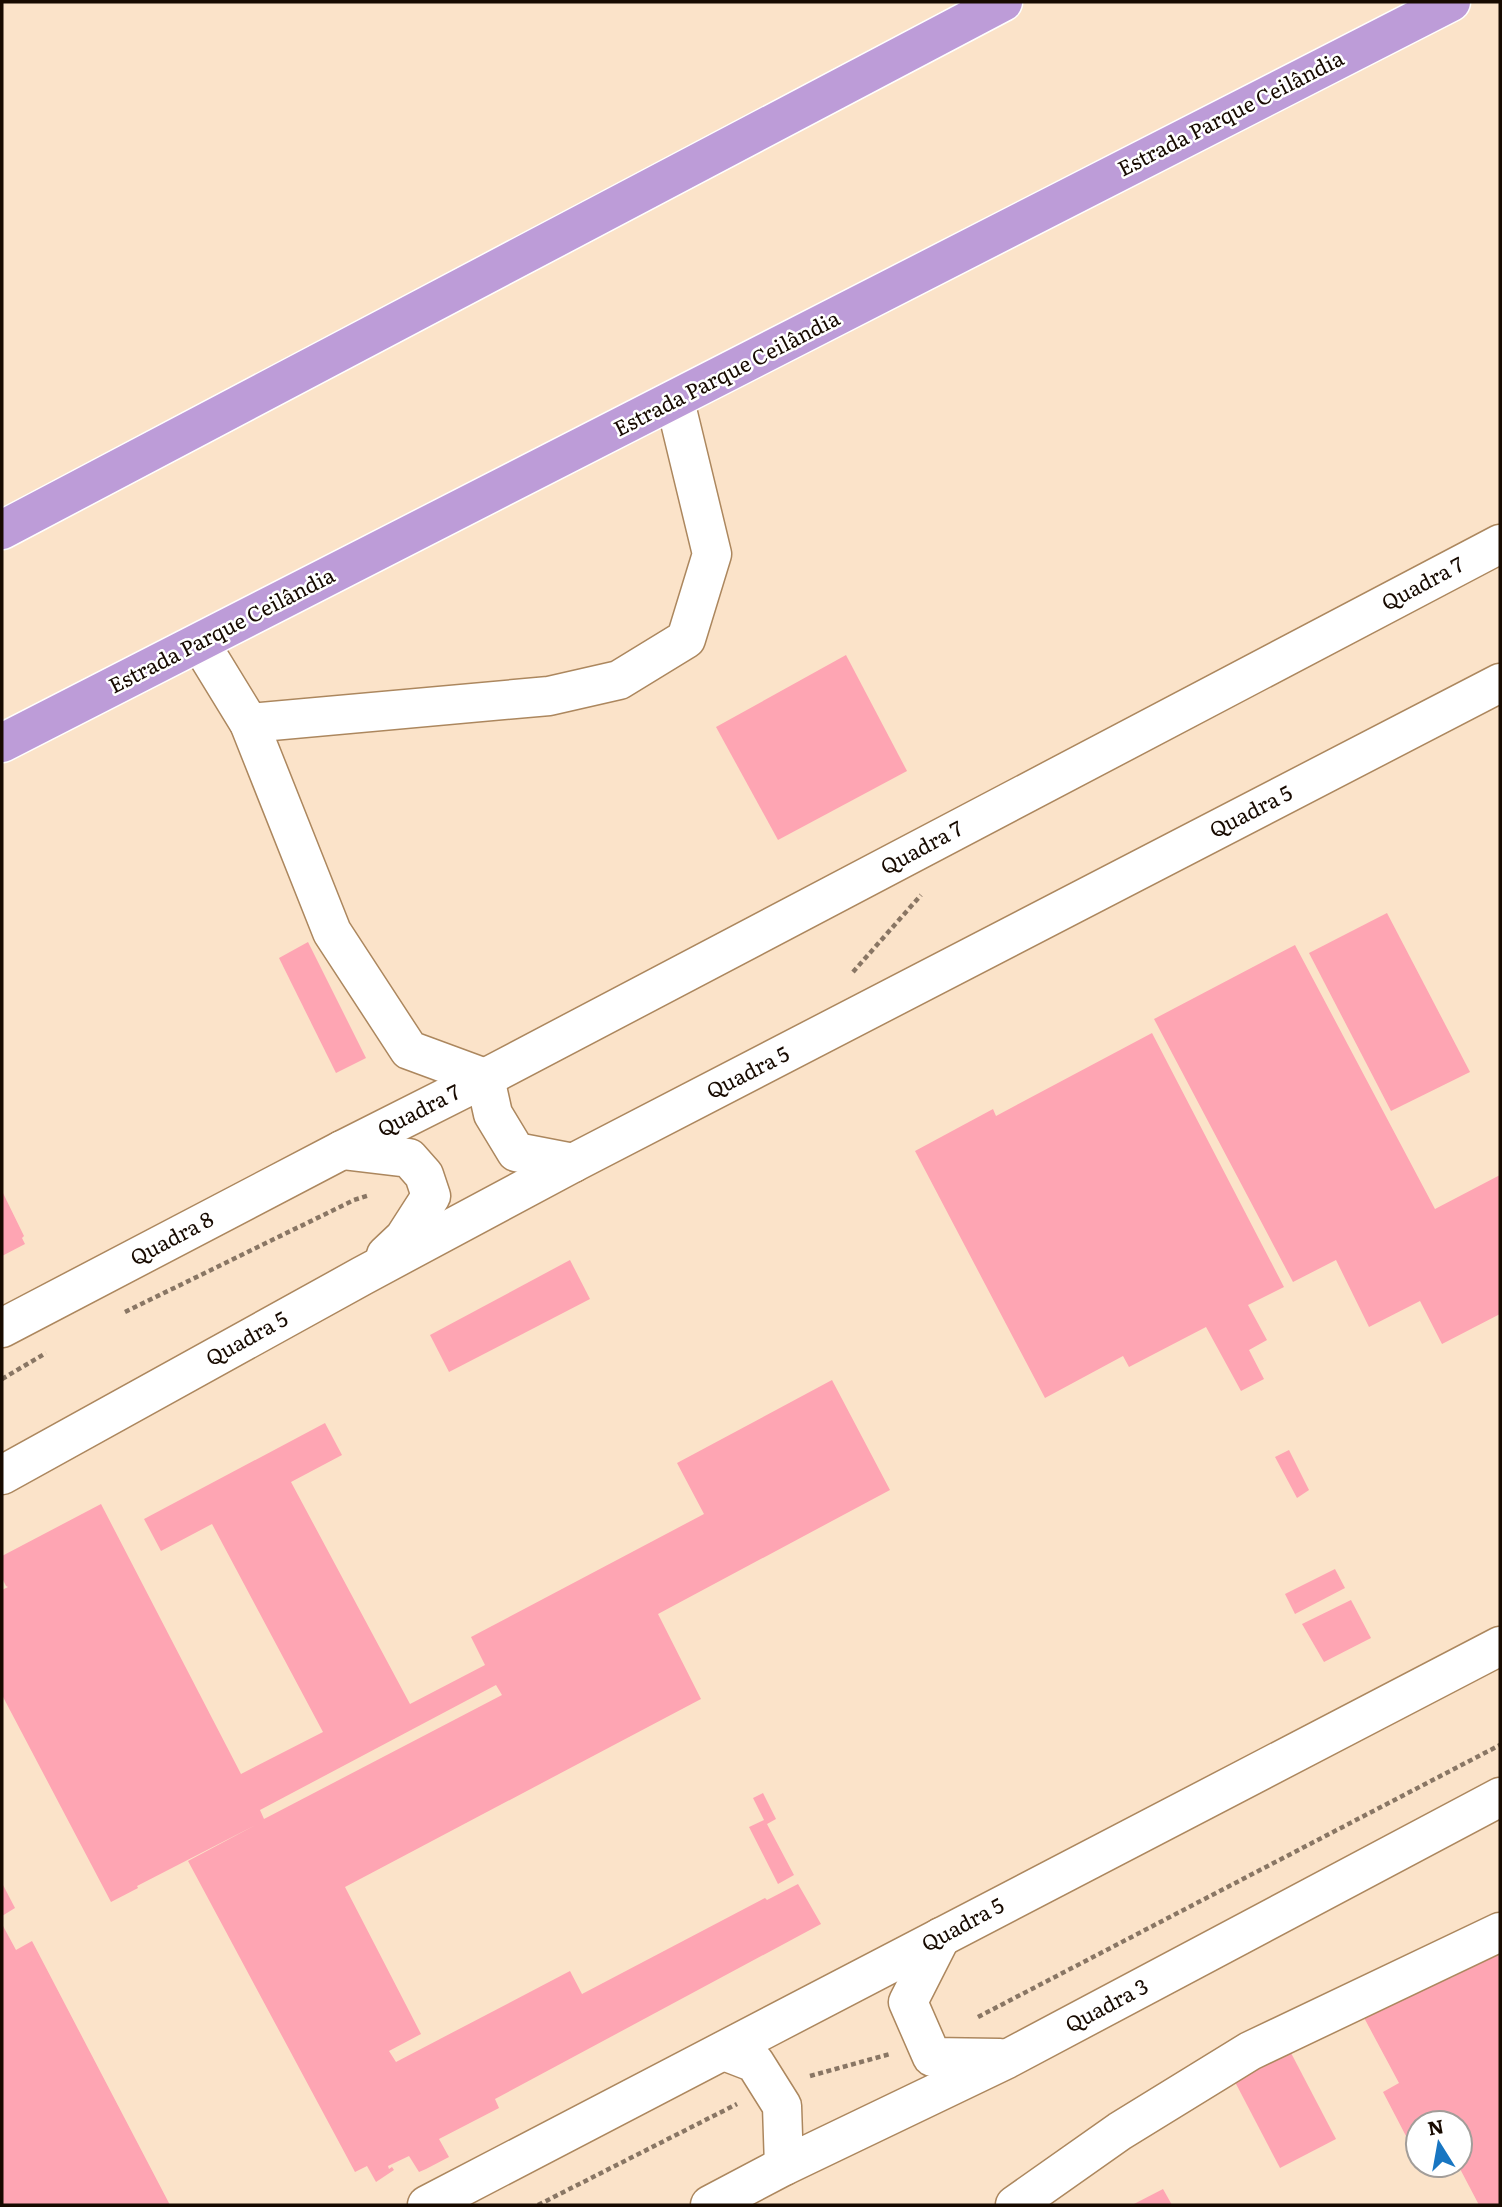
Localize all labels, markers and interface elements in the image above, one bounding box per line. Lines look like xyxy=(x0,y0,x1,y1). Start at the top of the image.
street label: Estrada Parque Ceilândia xyxy=(1111,41,1349,182)
street label: Estrada Parque Ceilândia xyxy=(607,301,845,442)
street label: Quadra 7 xyxy=(1375,547,1469,616)
street label: Estrada Parque Ceilândia xyxy=(102,558,340,699)
street label: Quadra 5 xyxy=(1203,776,1297,844)
street label: Quadra 7 xyxy=(874,811,968,880)
street label: Quadra 5 xyxy=(700,1037,794,1105)
street label: Quadra 7 xyxy=(371,1075,465,1143)
street label: Quadra 8 xyxy=(124,1202,218,1272)
street label: Quadra 5 xyxy=(199,1302,292,1372)
street label: Quadra 5 xyxy=(915,1888,1009,1957)
street label: Quadra 3 xyxy=(1059,1969,1153,2039)
north arrow xyxy=(1404,2109,1474,2179)
text: N xyxy=(1425,2111,1446,2142)

